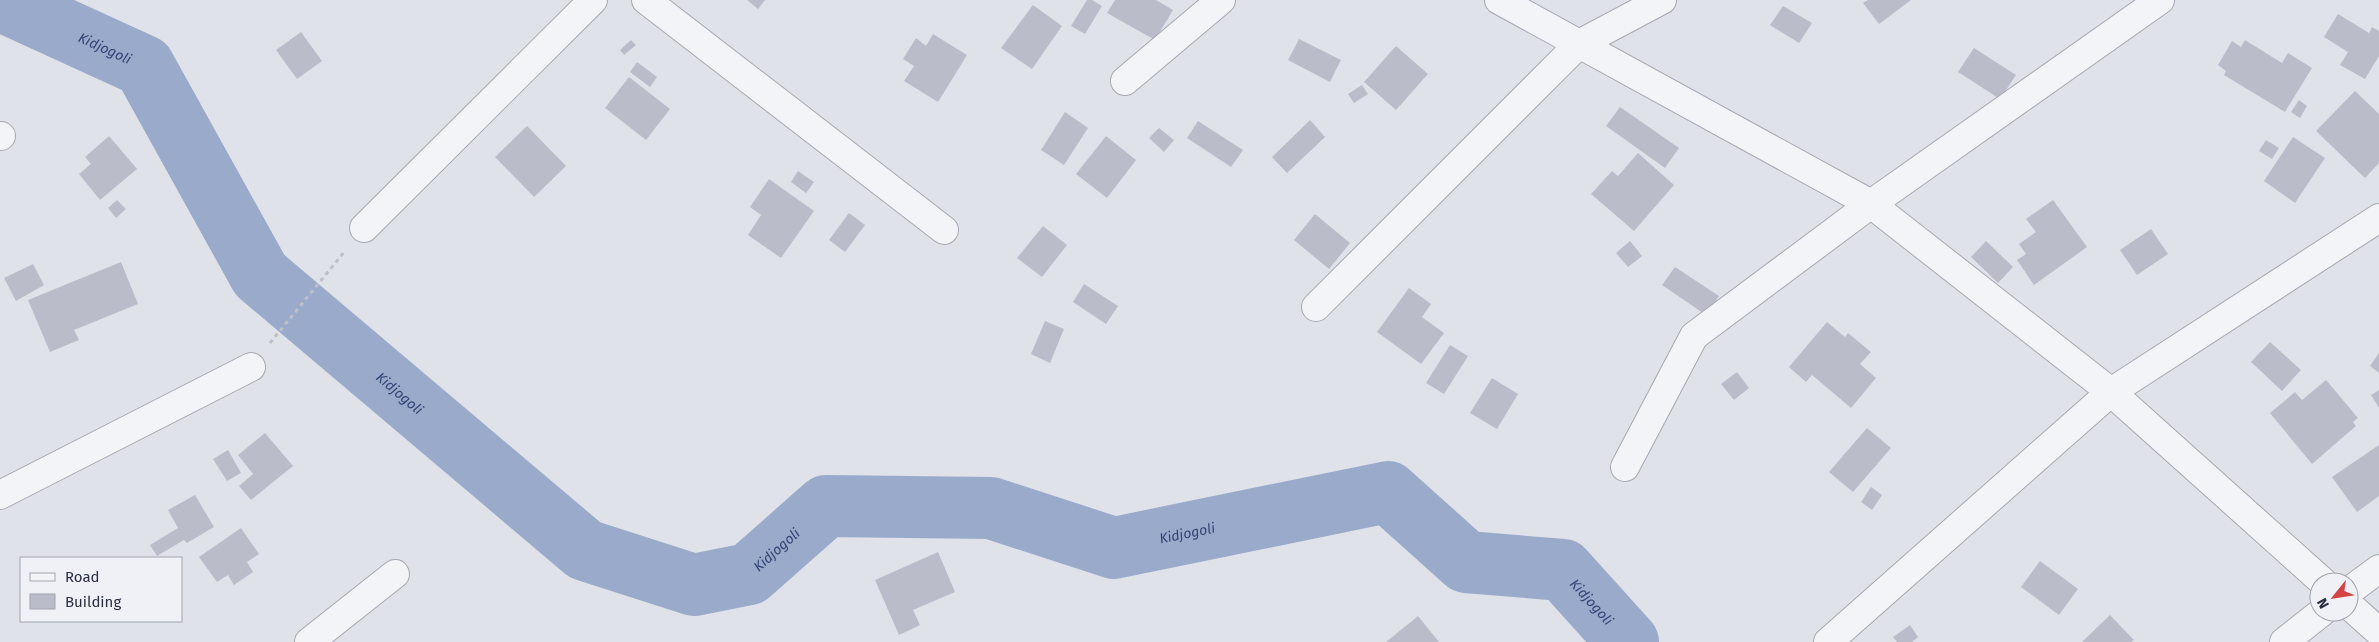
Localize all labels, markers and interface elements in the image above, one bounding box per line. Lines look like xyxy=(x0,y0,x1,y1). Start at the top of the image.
water label: Kidjogoli xyxy=(76,29,134,68)
water label: Kidjogoli xyxy=(372,369,427,418)
water label: Kidjogoli xyxy=(1158,520,1217,548)
water label: Kidjogoli xyxy=(750,525,804,575)
legend xyxy=(20,557,182,622)
text: Road xyxy=(65,568,100,586)
north arrow xyxy=(2309,572,2359,622)
water label: Kidjogoli xyxy=(1566,575,1617,629)
text: Building xyxy=(65,593,121,611)
text: N xyxy=(2313,595,2333,612)

